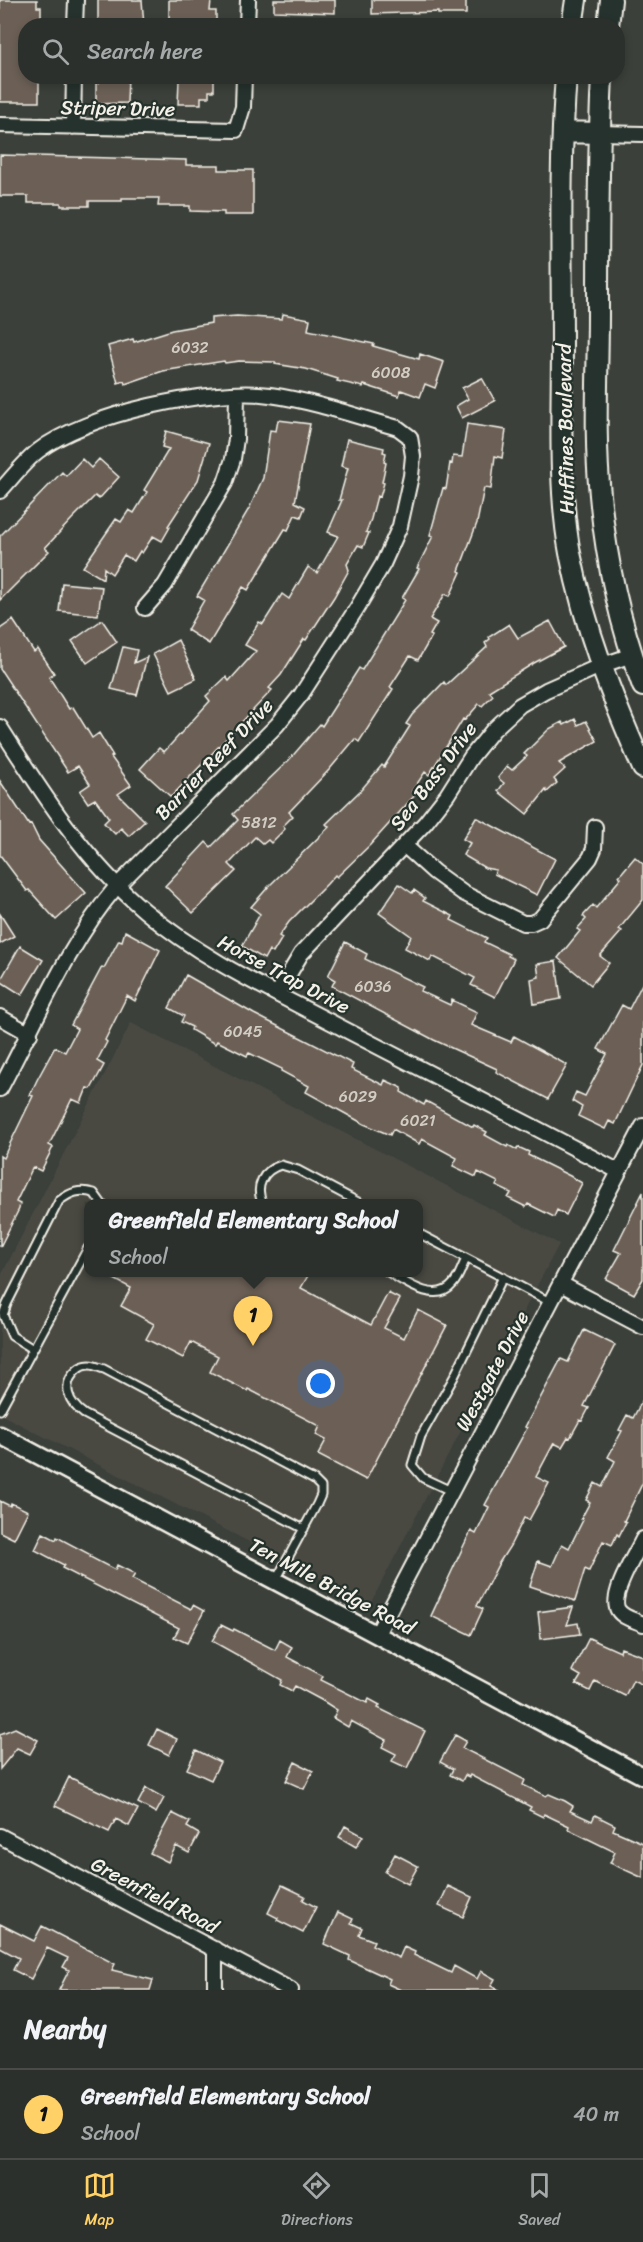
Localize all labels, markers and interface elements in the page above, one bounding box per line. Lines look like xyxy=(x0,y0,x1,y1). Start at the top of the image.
search box xyxy=(18,18,625,84)
text: Search here xyxy=(87,32,203,71)
icon: search xyxy=(39,35,72,68)
street label: Striper Drive xyxy=(60,90,176,127)
house number: 6032 xyxy=(171,333,209,362)
street label: Huffines Boulevard xyxy=(546,342,584,515)
house number: 6008 xyxy=(372,358,411,387)
street label: Barrier Reef Drive xyxy=(146,690,282,829)
street label: Sea Bass Drive xyxy=(380,714,486,839)
house number: 5812 xyxy=(241,808,277,837)
street label: Horse Trap Drive xyxy=(211,925,356,1024)
house number: 6036 xyxy=(354,972,392,1001)
house number: 6045 xyxy=(224,1017,263,1046)
house number: 6029 xyxy=(339,1082,377,1111)
house number: 6021 xyxy=(400,1106,436,1135)
popup xyxy=(84,1199,423,1277)
text: Greenfield Elementary School xyxy=(109,1201,398,1240)
text: School xyxy=(109,1240,168,1275)
pin: 1 xyxy=(234,1296,272,1346)
street label: Westgate Drive xyxy=(446,1304,539,1438)
your location xyxy=(306,1369,335,1398)
street label: Ten Mile Bridge Road xyxy=(242,1528,423,1646)
street label: Greenfield Road xyxy=(84,1847,226,1945)
text: Nearby xyxy=(24,2006,106,2052)
text: Greenfield Elementary School xyxy=(81,2077,370,2116)
text: 1 xyxy=(39,2097,48,2132)
text: 40 m xyxy=(573,2097,619,2132)
text: School xyxy=(81,2116,140,2151)
tab: Map xyxy=(83,2169,116,2234)
tab: Directions xyxy=(281,2169,353,2234)
tab: Saved xyxy=(518,2169,560,2234)

